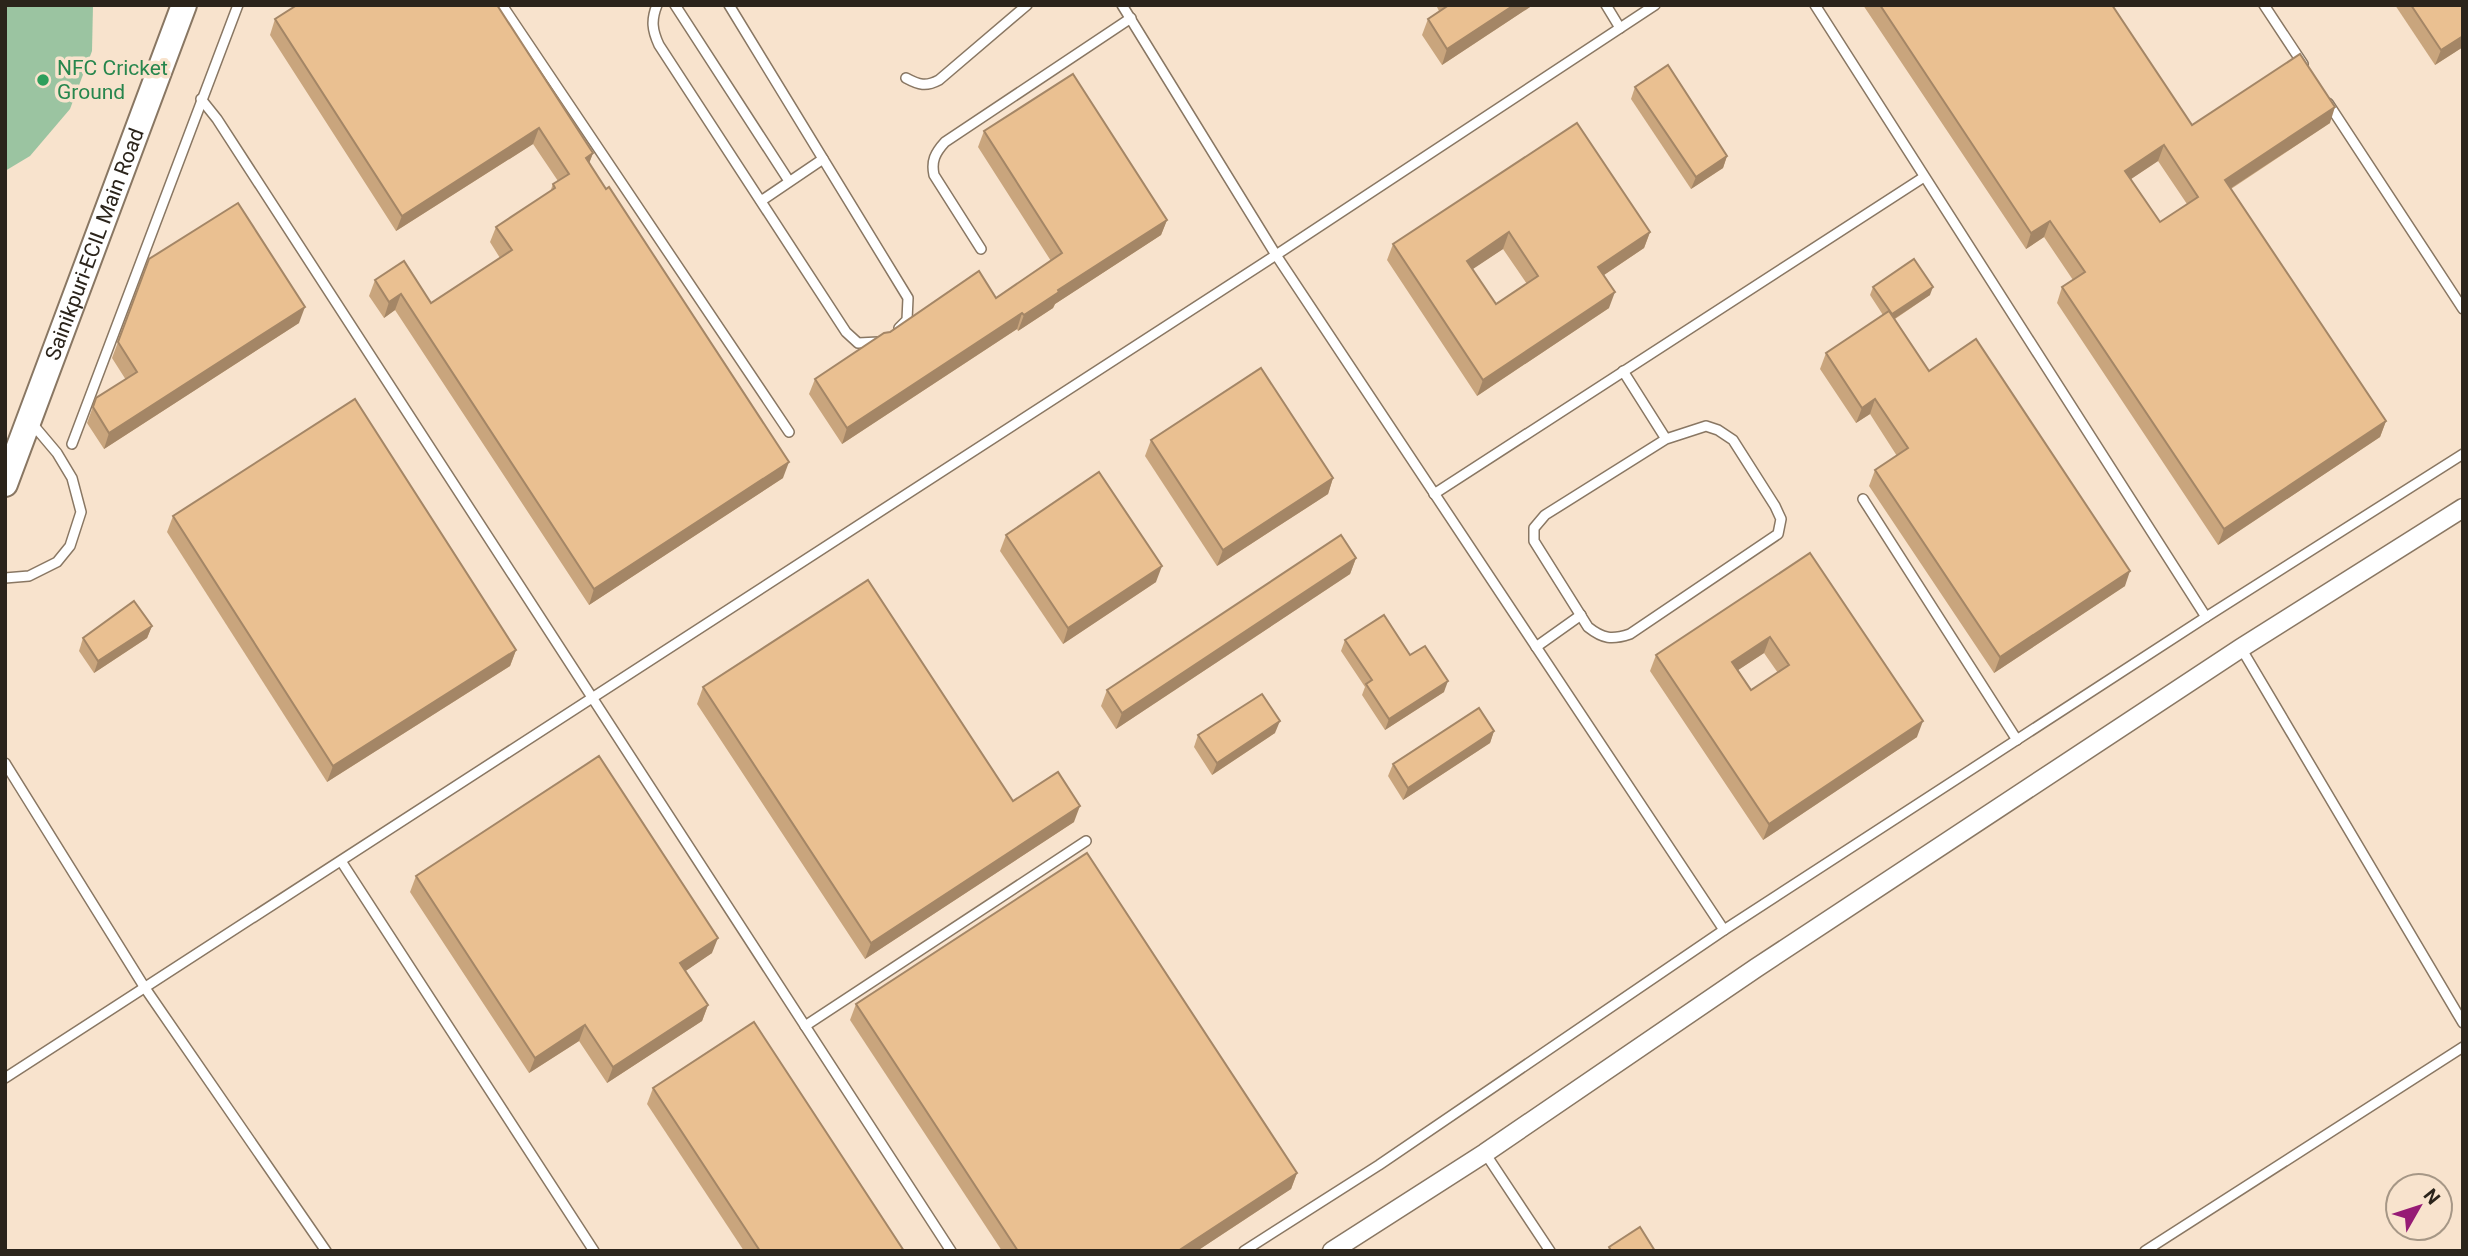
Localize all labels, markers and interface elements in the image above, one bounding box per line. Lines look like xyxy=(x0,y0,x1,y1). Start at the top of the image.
place label: NFC Cricket Ground xyxy=(57,56,168,104)
marker: NFC Cricket Ground xyxy=(35,72,51,88)
street label: Sainikpuri-ECIL Main Road xyxy=(40,125,149,363)
north arrow xyxy=(2384,1172,2454,1242)
text: N xyxy=(2419,1184,2445,1209)

